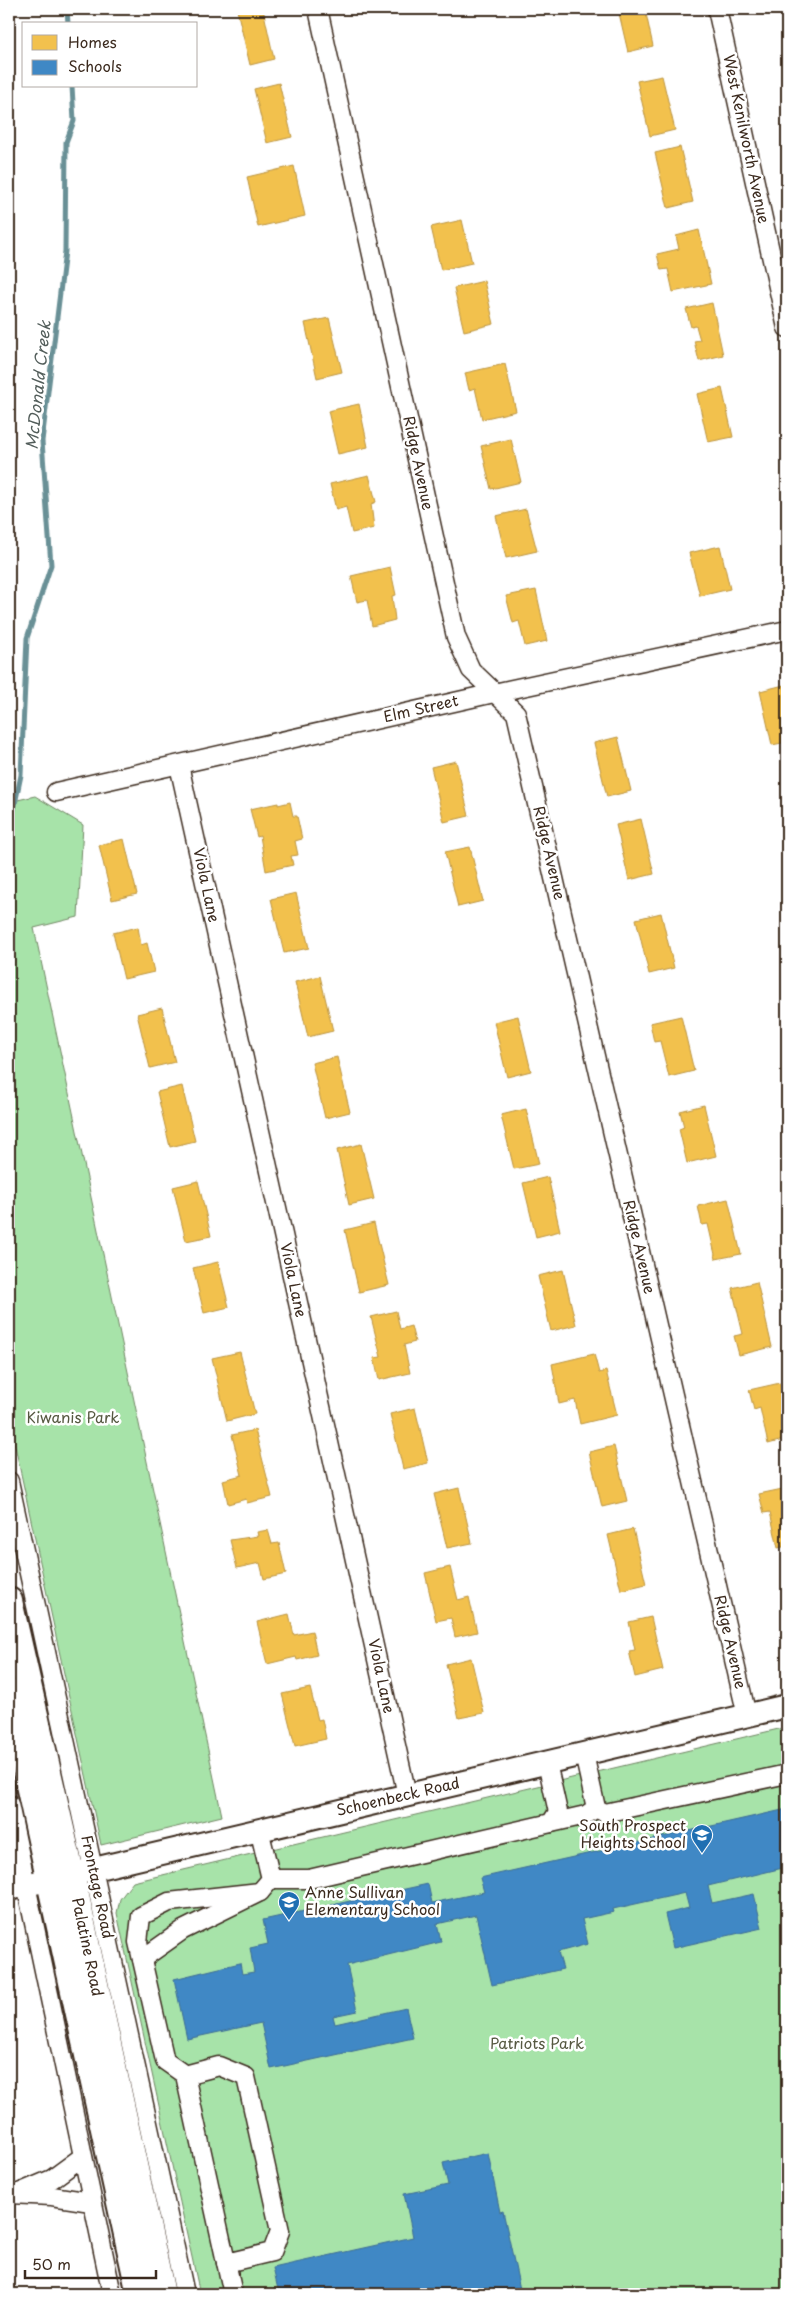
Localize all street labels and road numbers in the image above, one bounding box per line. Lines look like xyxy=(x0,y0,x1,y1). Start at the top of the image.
street label: West Kenilworth Avenue xyxy=(718,52,777,225)
street label: Ridge Avenue xyxy=(398,413,441,512)
street label: Elm Street xyxy=(381,688,460,727)
street label: Ridge Avenue xyxy=(528,803,572,902)
street label: Viola Lane xyxy=(188,845,227,924)
street label: Ridge Avenue xyxy=(618,1197,662,1296)
street label: Viola Lane xyxy=(275,1240,314,1319)
street label: Ridge Avenue xyxy=(709,1592,753,1691)
street label: Viola Lane xyxy=(363,1636,402,1715)
street label: Schoenbeck Road xyxy=(334,1770,462,1821)
street label: Frontage Road xyxy=(76,1833,121,1941)
street label: Palatine Road xyxy=(67,1895,110,1998)

